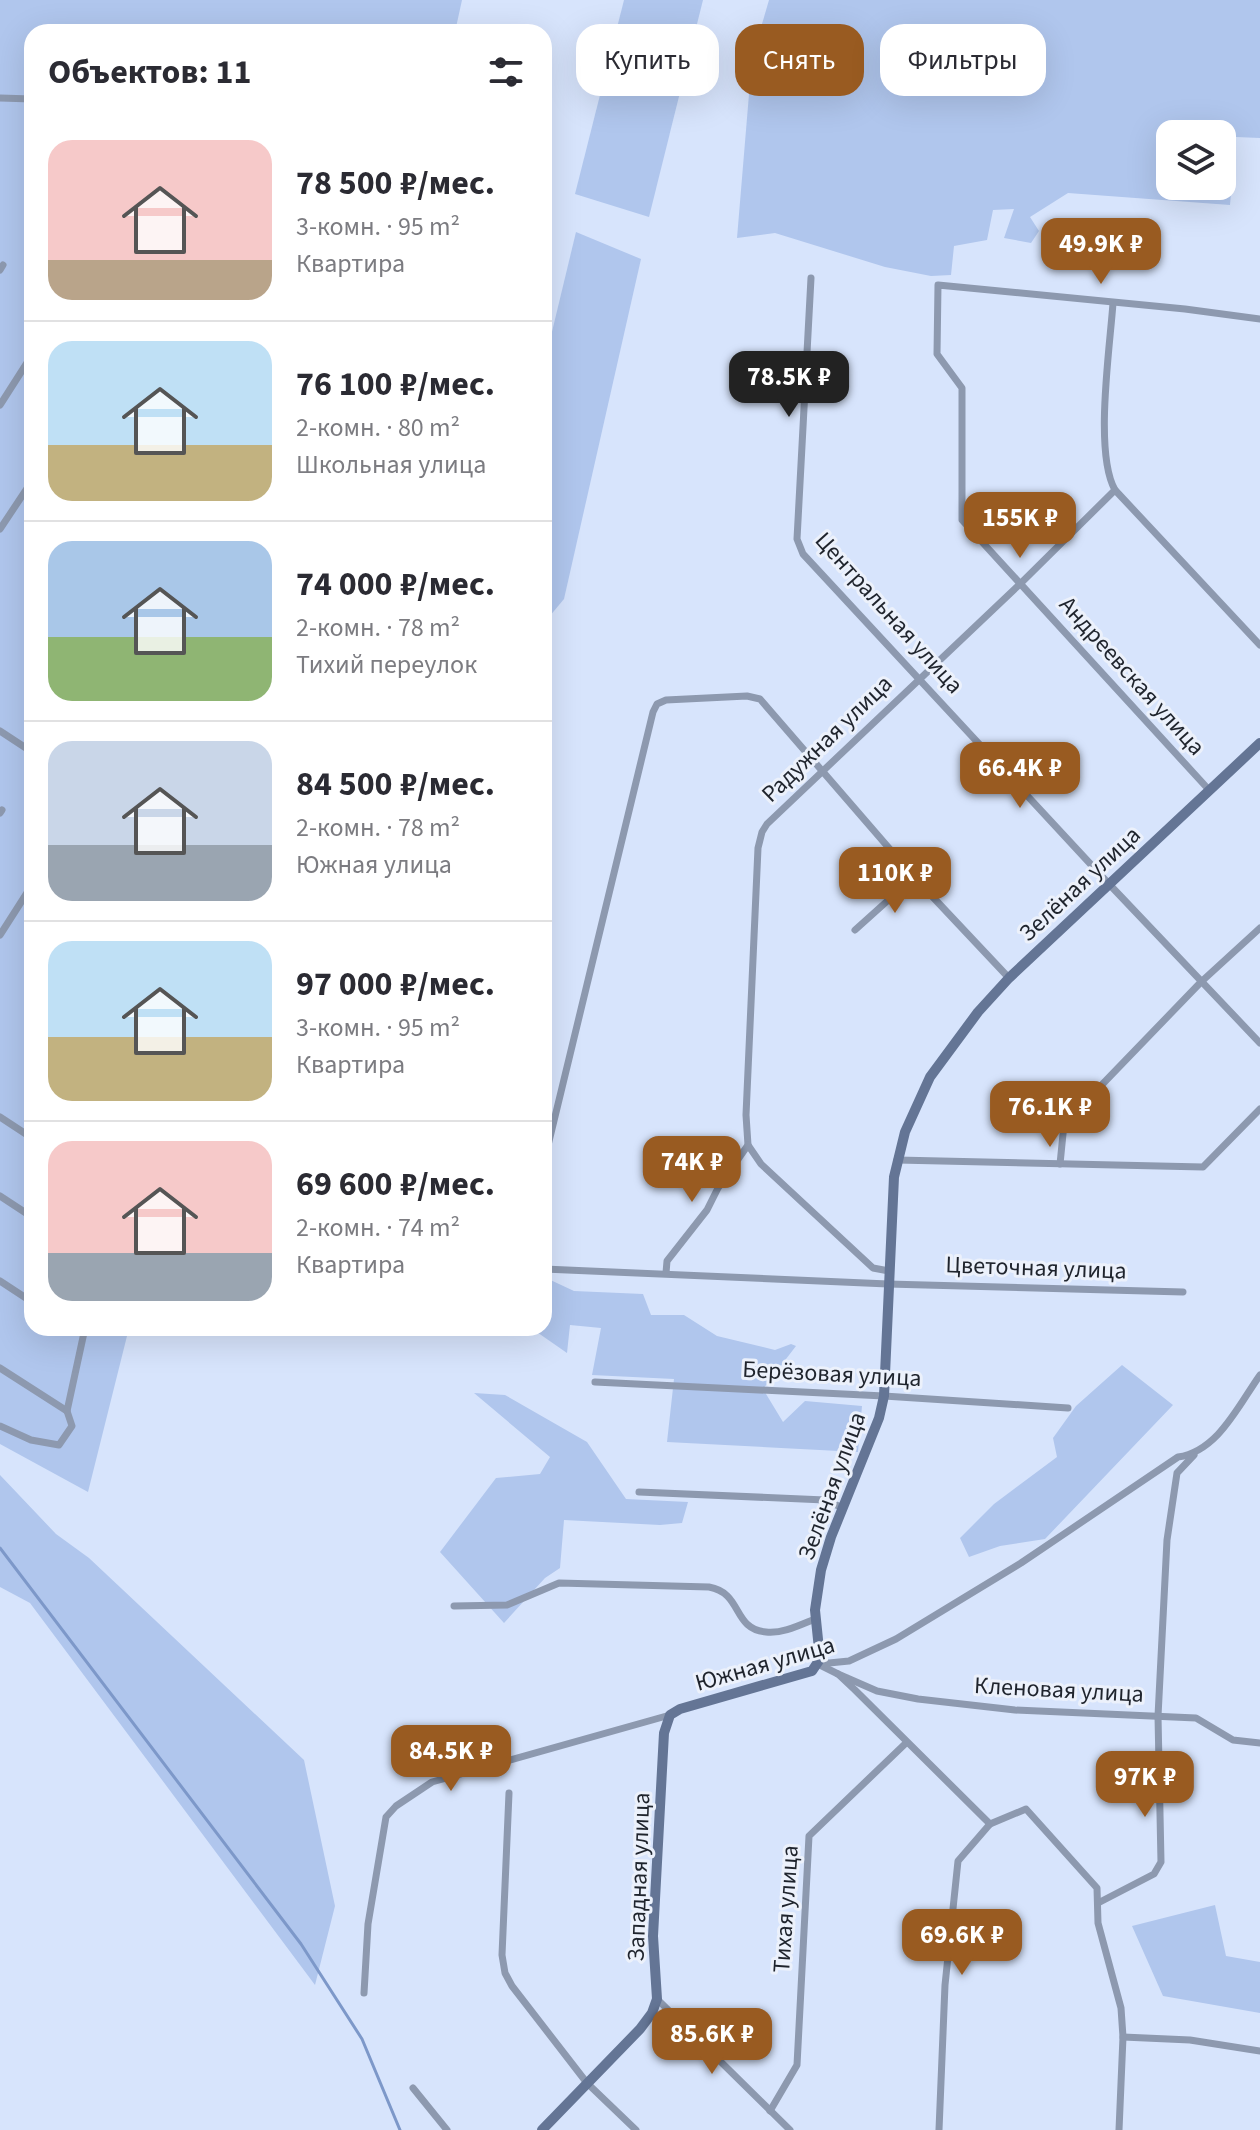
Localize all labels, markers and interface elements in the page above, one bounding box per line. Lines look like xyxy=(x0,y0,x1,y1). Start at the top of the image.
chip: Купить xyxy=(576,24,719,96)
chip: Снять xyxy=(735,24,864,96)
chip: Фильтры xyxy=(880,24,1046,96)
text: Объектов: 11 xyxy=(48,48,251,97)
icon: filters xyxy=(484,50,528,94)
map controls xyxy=(1156,120,1236,200)
button: layers xyxy=(1156,120,1236,200)
text: 78 500 ₽/мес. xyxy=(296,159,495,208)
icon: home xyxy=(112,172,208,268)
text: 3-комн. · 95 m² xyxy=(296,208,460,245)
pin: 49.9K ₽ xyxy=(1027,218,1175,286)
text: 49.9K ₽ xyxy=(1059,225,1143,262)
text: Квартира xyxy=(296,245,405,282)
pin: 78.5K ₽ xyxy=(715,351,863,419)
text: 78.5K ₽ xyxy=(747,358,831,395)
text: 76 100 ₽/мес. xyxy=(296,360,495,409)
icon: home xyxy=(112,373,208,469)
text: 2-комн. · 80 m² xyxy=(296,409,460,446)
text: Школьная улица xyxy=(296,446,486,483)
pin: 155K ₽ xyxy=(955,492,1085,560)
text: 155K ₽ xyxy=(982,499,1058,536)
street label: Центральная улица xyxy=(807,524,971,702)
text: 74 000 ₽/мес. xyxy=(296,560,495,609)
icon: home xyxy=(112,573,208,669)
street label: Андреевская улица xyxy=(1051,589,1213,763)
text: 2-комн. · 78 m² xyxy=(296,609,460,646)
text: Тихий переулок xyxy=(296,646,477,683)
street label: Радужная улица xyxy=(754,667,900,811)
pin: 66.4K ₽ xyxy=(946,742,1094,810)
text: 66.4K ₽ xyxy=(978,749,1062,786)
text: 84 500 ₽/мес. xyxy=(296,760,495,809)
icon: home xyxy=(112,773,208,869)
text: 2-комн. · 78 m² xyxy=(296,809,460,846)
street label: Зелёная улица xyxy=(1011,818,1149,950)
text: Южная улица xyxy=(296,846,452,883)
pin: 110K ₽ xyxy=(830,847,960,915)
text: 110K ₽ xyxy=(857,854,933,891)
text: 97 000 ₽/мес. xyxy=(296,960,495,1009)
icon: home xyxy=(112,973,208,1069)
text: 3-комн. · 95 m² xyxy=(296,1009,460,1046)
text: Квартира xyxy=(296,1046,405,1083)
pin: 76.1K ₽ xyxy=(976,1081,1124,1149)
text: 76.1K ₽ xyxy=(1008,1088,1092,1125)
pin: 74K ₽ xyxy=(636,1136,748,1204)
text: 74K ₽ xyxy=(661,1143,723,1180)
text: 69 600 ₽/мес. xyxy=(296,1160,495,1209)
icon: home xyxy=(112,1173,208,1269)
text: 2-комн. · 74 m² xyxy=(296,1209,460,1246)
text: Квартира xyxy=(296,1246,405,1283)
street label: Цветочная улица xyxy=(945,1247,1127,1289)
street label: Берёзовая улица xyxy=(742,1352,922,1396)
street label: Зелёная улица xyxy=(789,1407,875,1565)
street label: Южная улица xyxy=(691,1627,839,1701)
street label: Кленовая улица xyxy=(973,1668,1145,1712)
pin: 84.5K ₽ xyxy=(377,1725,525,1793)
text: 84.5K ₽ xyxy=(409,1732,493,1769)
pin: 97K ₽ xyxy=(1089,1751,1201,1819)
text: 97K ₽ xyxy=(1114,1758,1176,1795)
street label: Западная улица xyxy=(619,1792,659,1962)
street label: Тихая улица xyxy=(764,1844,808,1974)
pin: 69.6K ₽ xyxy=(888,1909,1036,1977)
text: 69.6K ₽ xyxy=(920,1916,1004,1953)
pin: 85.6K ₽ xyxy=(638,2008,786,2076)
text: 85.6K ₽ xyxy=(670,2015,754,2052)

